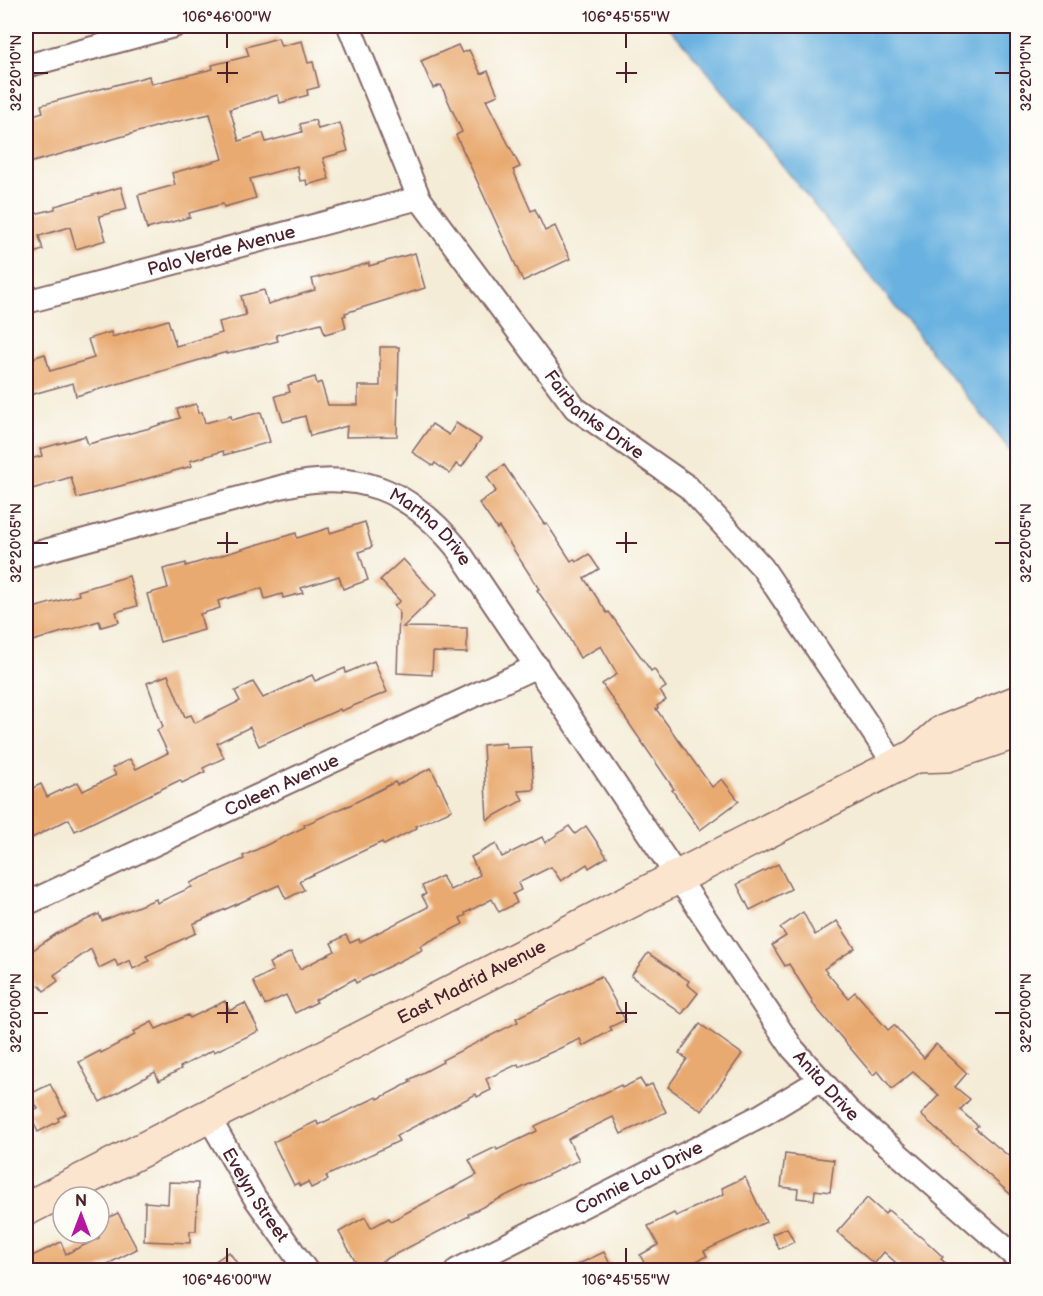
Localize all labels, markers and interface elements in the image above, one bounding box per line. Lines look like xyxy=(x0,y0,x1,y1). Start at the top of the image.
text: 106°46'00"W xyxy=(183,8,272,27)
text: 106°45'55"W xyxy=(582,8,670,27)
text: 32°20'10"N xyxy=(7,34,26,112)
text: 32°20'10"N xyxy=(1017,34,1036,112)
street label: Palo Verde Avenue xyxy=(145,221,298,280)
street label: Fairbanks Drive xyxy=(540,366,648,464)
street label: Martha Drive xyxy=(386,483,476,570)
text: 32°20'05"N xyxy=(7,503,26,583)
text: 32°20'05"N xyxy=(1017,503,1036,583)
street label: Coleen Avenue xyxy=(221,749,342,821)
street label: East Madrid Avenue xyxy=(394,935,550,1029)
text: 32°20'00"N xyxy=(7,973,26,1053)
text: 32°20'00"N xyxy=(1017,973,1036,1053)
street label: Anita Drive xyxy=(789,1046,864,1126)
street label: Connie Lou Drive xyxy=(572,1136,706,1219)
street label: Evelyn Street xyxy=(218,1144,293,1246)
north arrow xyxy=(51,1185,111,1245)
text: N xyxy=(75,1192,87,1211)
text: 106°46'00"W xyxy=(183,1271,272,1290)
text: 106°45'55"W xyxy=(582,1271,670,1290)

